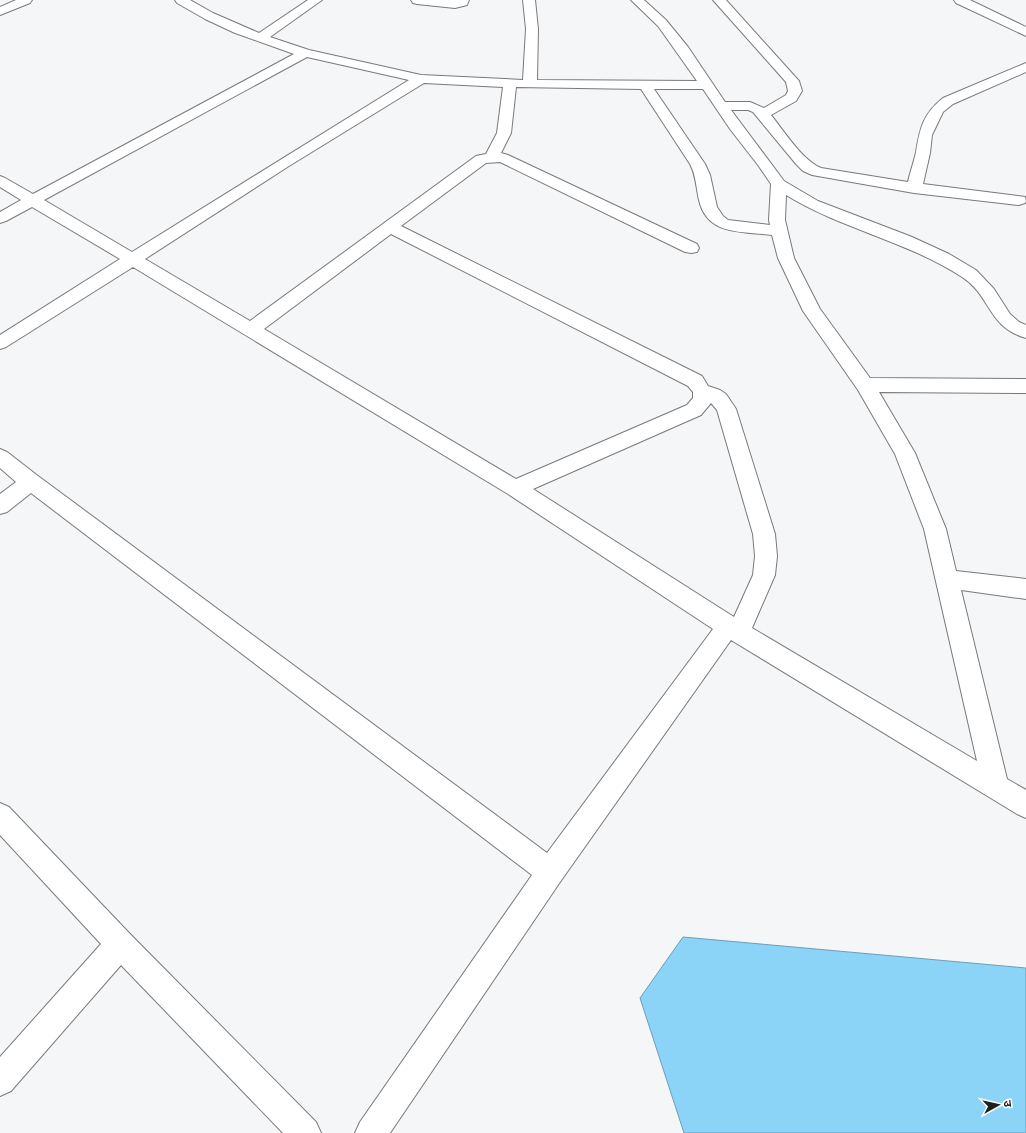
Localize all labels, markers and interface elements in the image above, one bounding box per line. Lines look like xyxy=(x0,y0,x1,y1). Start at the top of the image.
north arrow xyxy=(978,1085,1018,1125)
text: उ xyxy=(1002,1099,1015,1108)

